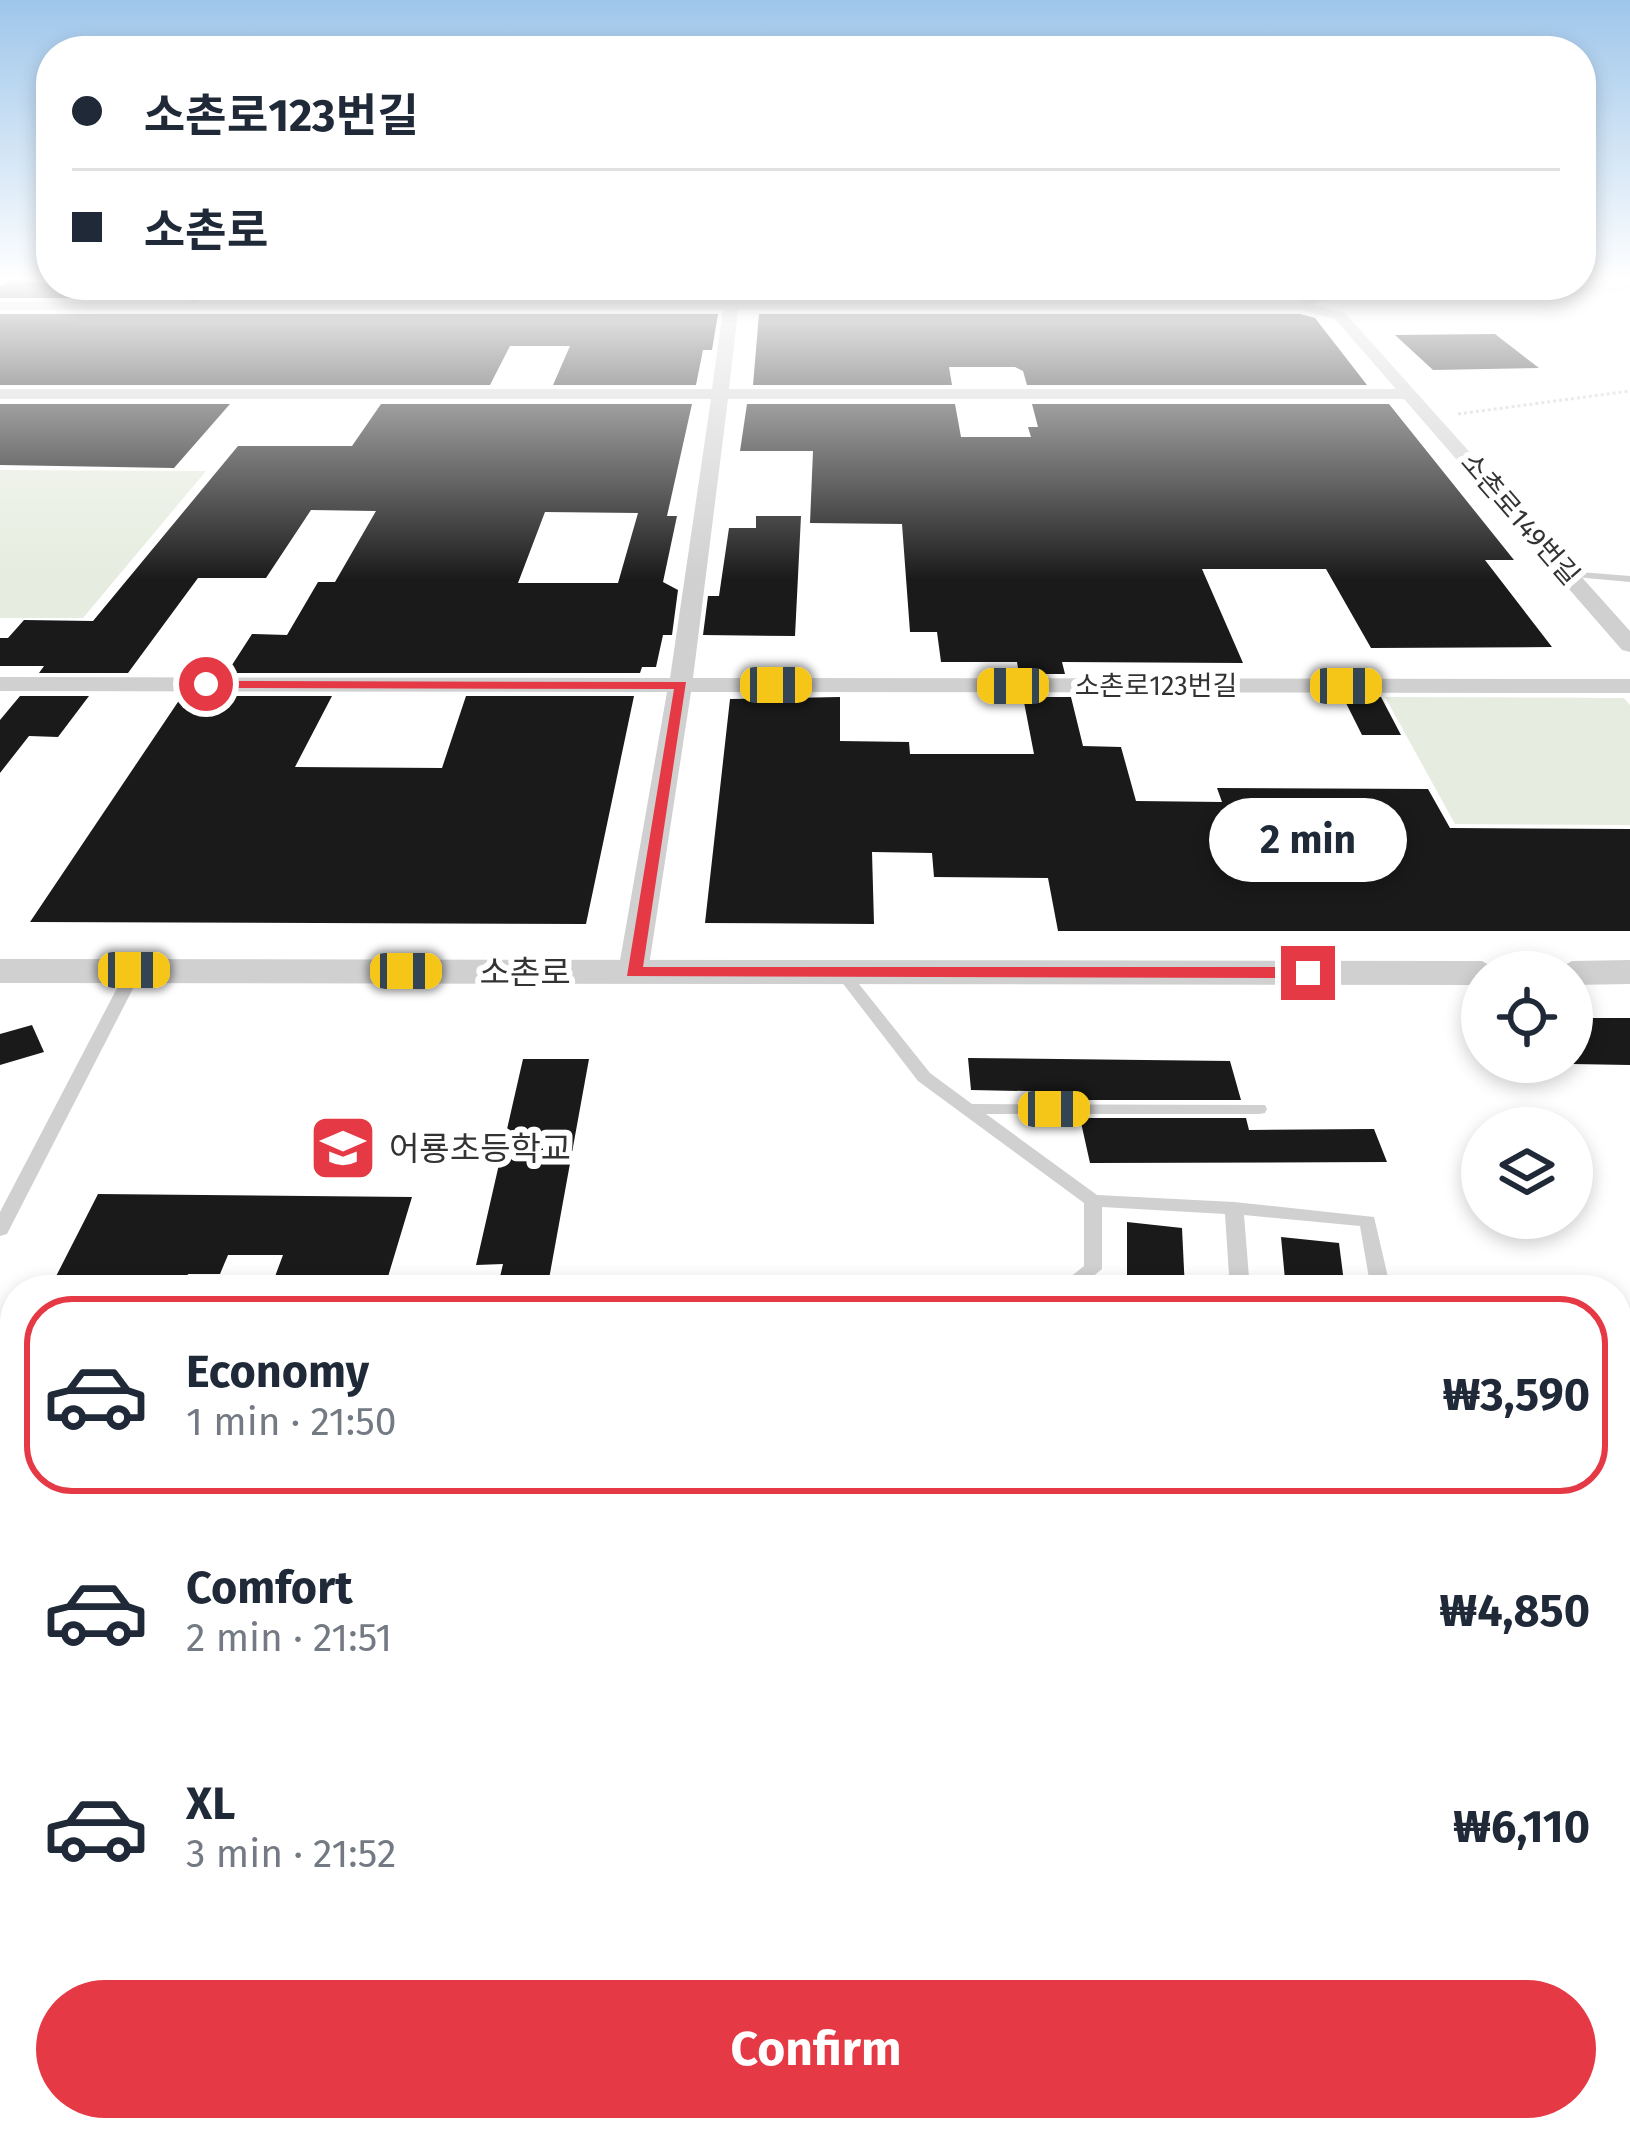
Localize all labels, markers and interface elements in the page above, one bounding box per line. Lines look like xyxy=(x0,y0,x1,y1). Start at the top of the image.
text: 소촌로123번길 xyxy=(144,89,418,143)
text: 소촌로 xyxy=(144,204,268,258)
street label: 소촌로149번길 xyxy=(1454,447,1586,591)
route start xyxy=(179,657,233,711)
car xyxy=(740,667,812,703)
car xyxy=(977,668,1049,704)
car xyxy=(1310,668,1382,704)
street label: 소촌로123번길 xyxy=(1075,670,1237,702)
callout: 2 min xyxy=(1209,799,1407,883)
text: 2 min xyxy=(1260,817,1356,863)
route end xyxy=(1281,946,1335,1000)
map controls xyxy=(1461,951,1593,1239)
button: locate xyxy=(1461,951,1593,1083)
car xyxy=(98,952,170,988)
car xyxy=(370,953,442,989)
street label: 소촌로 xyxy=(479,953,571,993)
car xyxy=(1018,1091,1090,1127)
button: layers xyxy=(1461,1107,1593,1239)
school or university icon: 어룡초등학교 xyxy=(308,1113,378,1183)
place label: 어룡초등학교 xyxy=(389,1129,571,1169)
icon: car xyxy=(42,1341,150,1449)
text: Economy xyxy=(186,1345,369,1399)
text: ₩3,590 xyxy=(1442,1368,1590,1422)
text: 1 min · 21:50 xyxy=(186,1399,397,1445)
icon: car xyxy=(42,1557,150,1665)
text: Comfort xyxy=(186,1561,353,1615)
text: ₩4,850 xyxy=(1439,1584,1590,1638)
text: 2 min · 21:51 xyxy=(186,1615,392,1661)
icon: car xyxy=(42,1773,150,1881)
text: XL xyxy=(186,1777,235,1831)
text: ₩6,110 xyxy=(1453,1800,1590,1854)
text: 3 min · 21:52 xyxy=(186,1831,396,1877)
button: Confirm xyxy=(36,1980,1596,2118)

